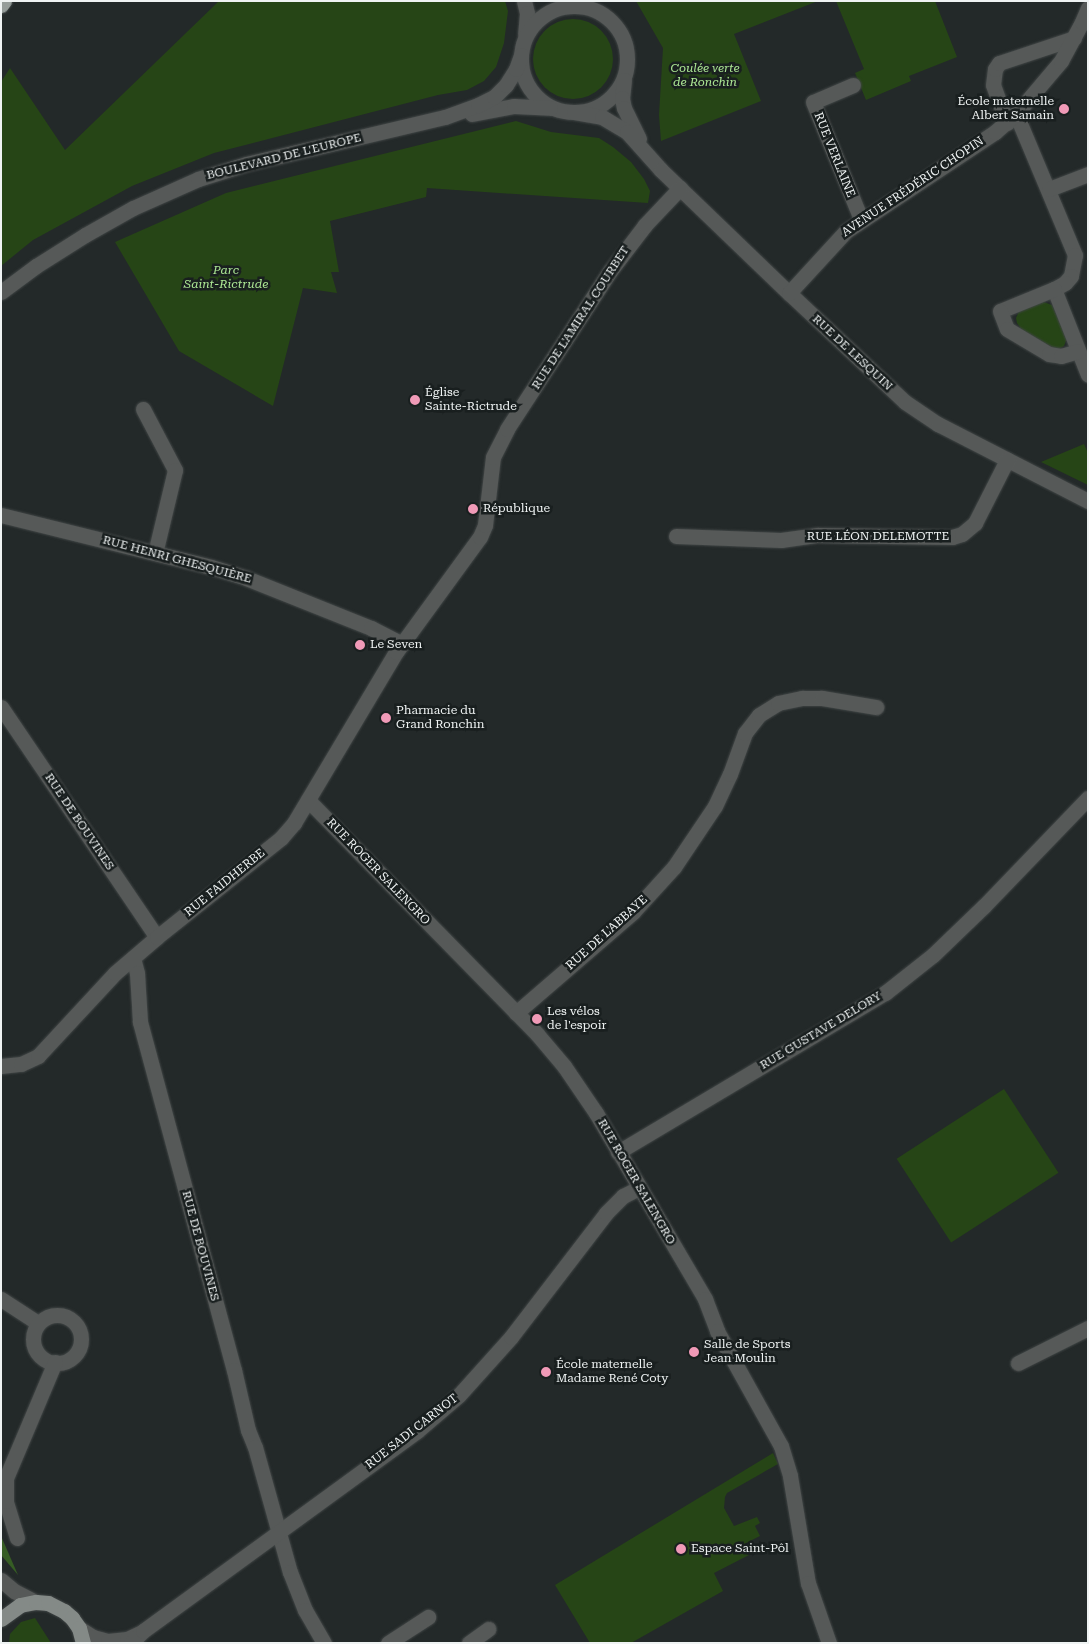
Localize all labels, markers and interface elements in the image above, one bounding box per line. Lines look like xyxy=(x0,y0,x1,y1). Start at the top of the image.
park label: Coulée verte de Ronchin xyxy=(670,62,740,90)
place label: École maternelle Albert Samain xyxy=(957,95,1054,123)
marker: École maternelle Albert Samain xyxy=(1058,103,1070,115)
street label: RUE VERLAINE xyxy=(810,110,858,200)
street label: BOULEVARD DE L'EUROPE xyxy=(205,131,363,183)
street label: AVENUE FRÉDÉRIC CHOPIN xyxy=(839,134,987,240)
street label: RUE DE L'AMIRAL COURBET xyxy=(529,244,633,392)
park label: Parc Saint-Rictrude xyxy=(184,264,268,292)
street label: RUE DE LESQUIN xyxy=(809,312,895,394)
place label: Église Sainte-Rictrude xyxy=(425,386,517,414)
marker: Église Sainte-Rictrude xyxy=(409,394,421,406)
place label: République xyxy=(483,502,550,516)
marker: République xyxy=(467,503,479,515)
street label: RUE LÉON DELEMOTTE xyxy=(807,530,949,544)
street label: RUE HENRI GHESQUIÈRE xyxy=(101,533,253,587)
place label: Le Seven xyxy=(370,638,422,652)
marker: Le Seven xyxy=(354,639,366,651)
place label: Pharmacie du Grand Ronchin xyxy=(396,704,484,732)
marker: Pharmacie du Grand Ronchin xyxy=(380,712,392,724)
street label: RUE DE BOUVINES xyxy=(41,771,117,873)
street label: RUE ROGER SALENGRO xyxy=(323,816,433,928)
street label: RUE FAIDHERBE xyxy=(182,846,268,920)
street label: RUE DE L'ABBAYE xyxy=(563,893,651,973)
street label: RUE GUSTAVE DELORY xyxy=(758,989,884,1073)
place label: Les vélos de l'espoir xyxy=(547,1005,606,1033)
marker: Les vélos de l'espoir xyxy=(531,1013,543,1025)
street label: RUE ROGER SALENGRO xyxy=(594,1117,678,1247)
street label: RUE DE BOUVINES xyxy=(178,1189,222,1303)
place label: Salle de Sports Jean Moulin xyxy=(704,1338,790,1366)
marker: Salle de Sports Jean Moulin xyxy=(688,1346,700,1358)
place label: École maternelle Madame René Coty xyxy=(556,1358,668,1386)
marker: École maternelle Madame René Coty xyxy=(540,1366,552,1378)
street label: RUE SADI CARNOT xyxy=(363,1391,461,1473)
place label: Espace Saint-Pôl xyxy=(691,1542,789,1556)
marker: Espace Saint-Pôl xyxy=(675,1543,687,1555)

